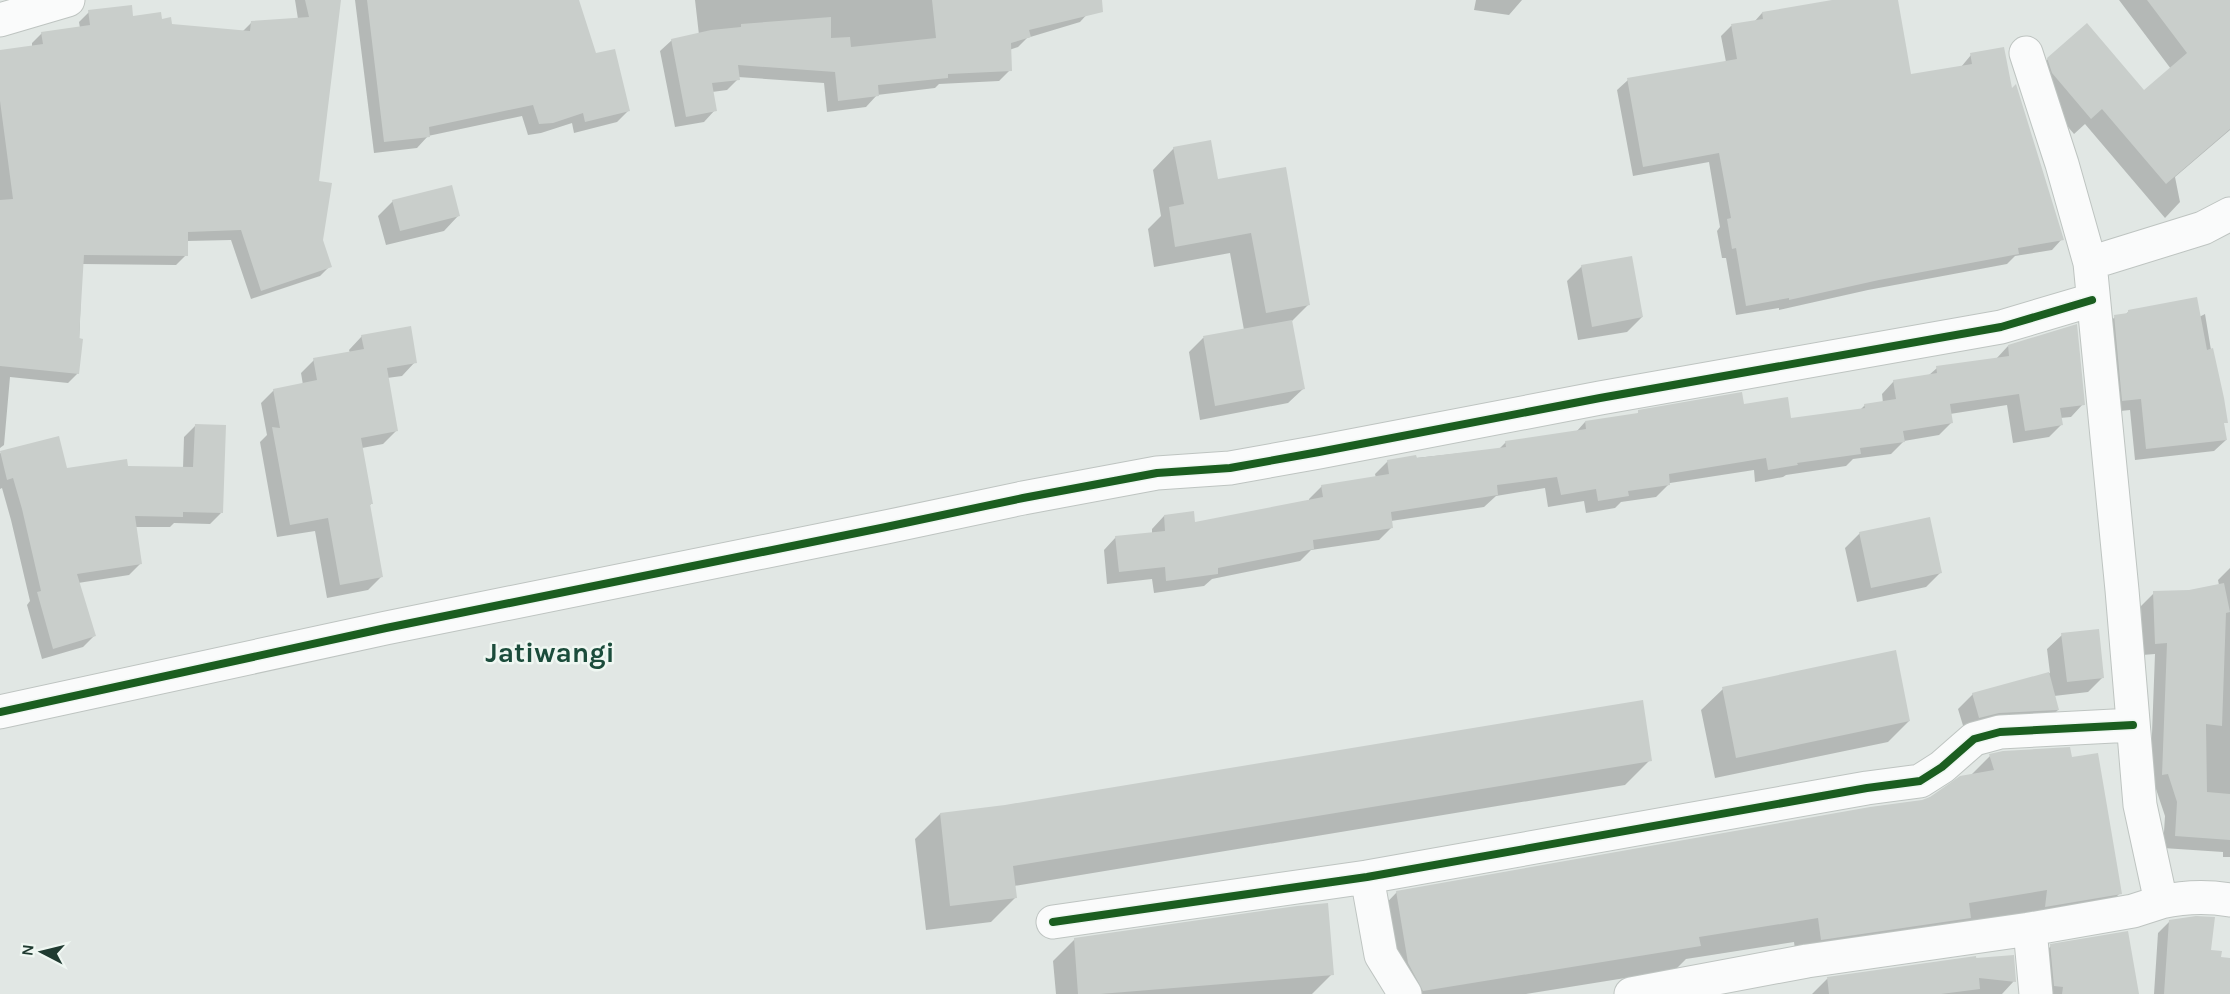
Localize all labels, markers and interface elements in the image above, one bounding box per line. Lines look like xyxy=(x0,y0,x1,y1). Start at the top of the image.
district label: Jatiwangi xyxy=(485,636,615,669)
north arrow xyxy=(12,922,72,982)
text: N xyxy=(17,943,38,957)

